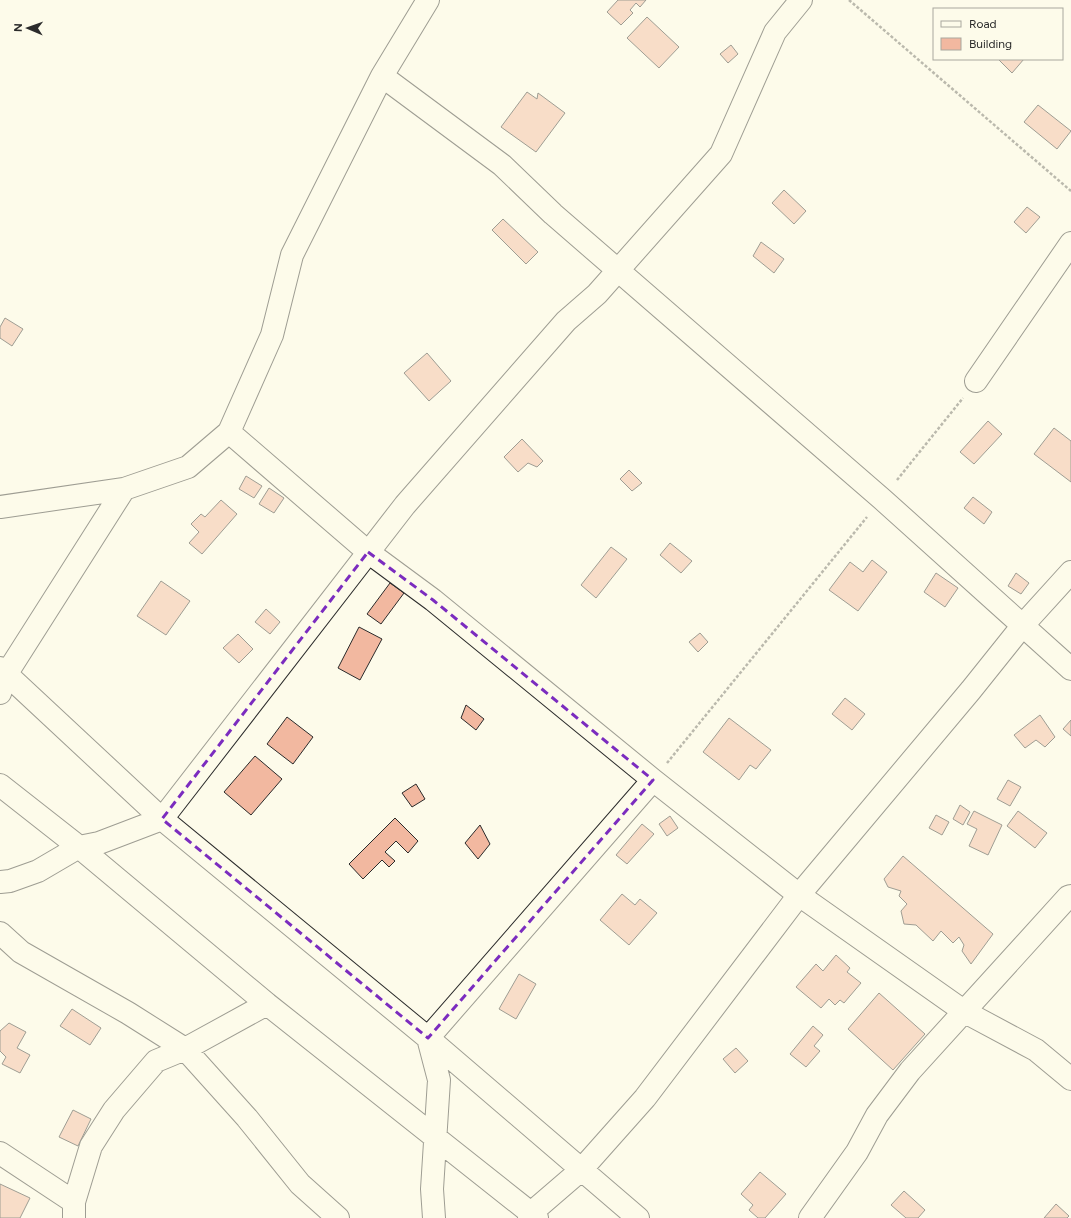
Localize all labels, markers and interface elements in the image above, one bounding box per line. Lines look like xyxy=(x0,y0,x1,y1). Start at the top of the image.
north arrow xyxy=(8,8,48,48)
legend xyxy=(933,8,1063,60)
text: Road xyxy=(969,17,997,31)
text: N xyxy=(12,23,25,32)
text: Building xyxy=(969,37,1012,51)

